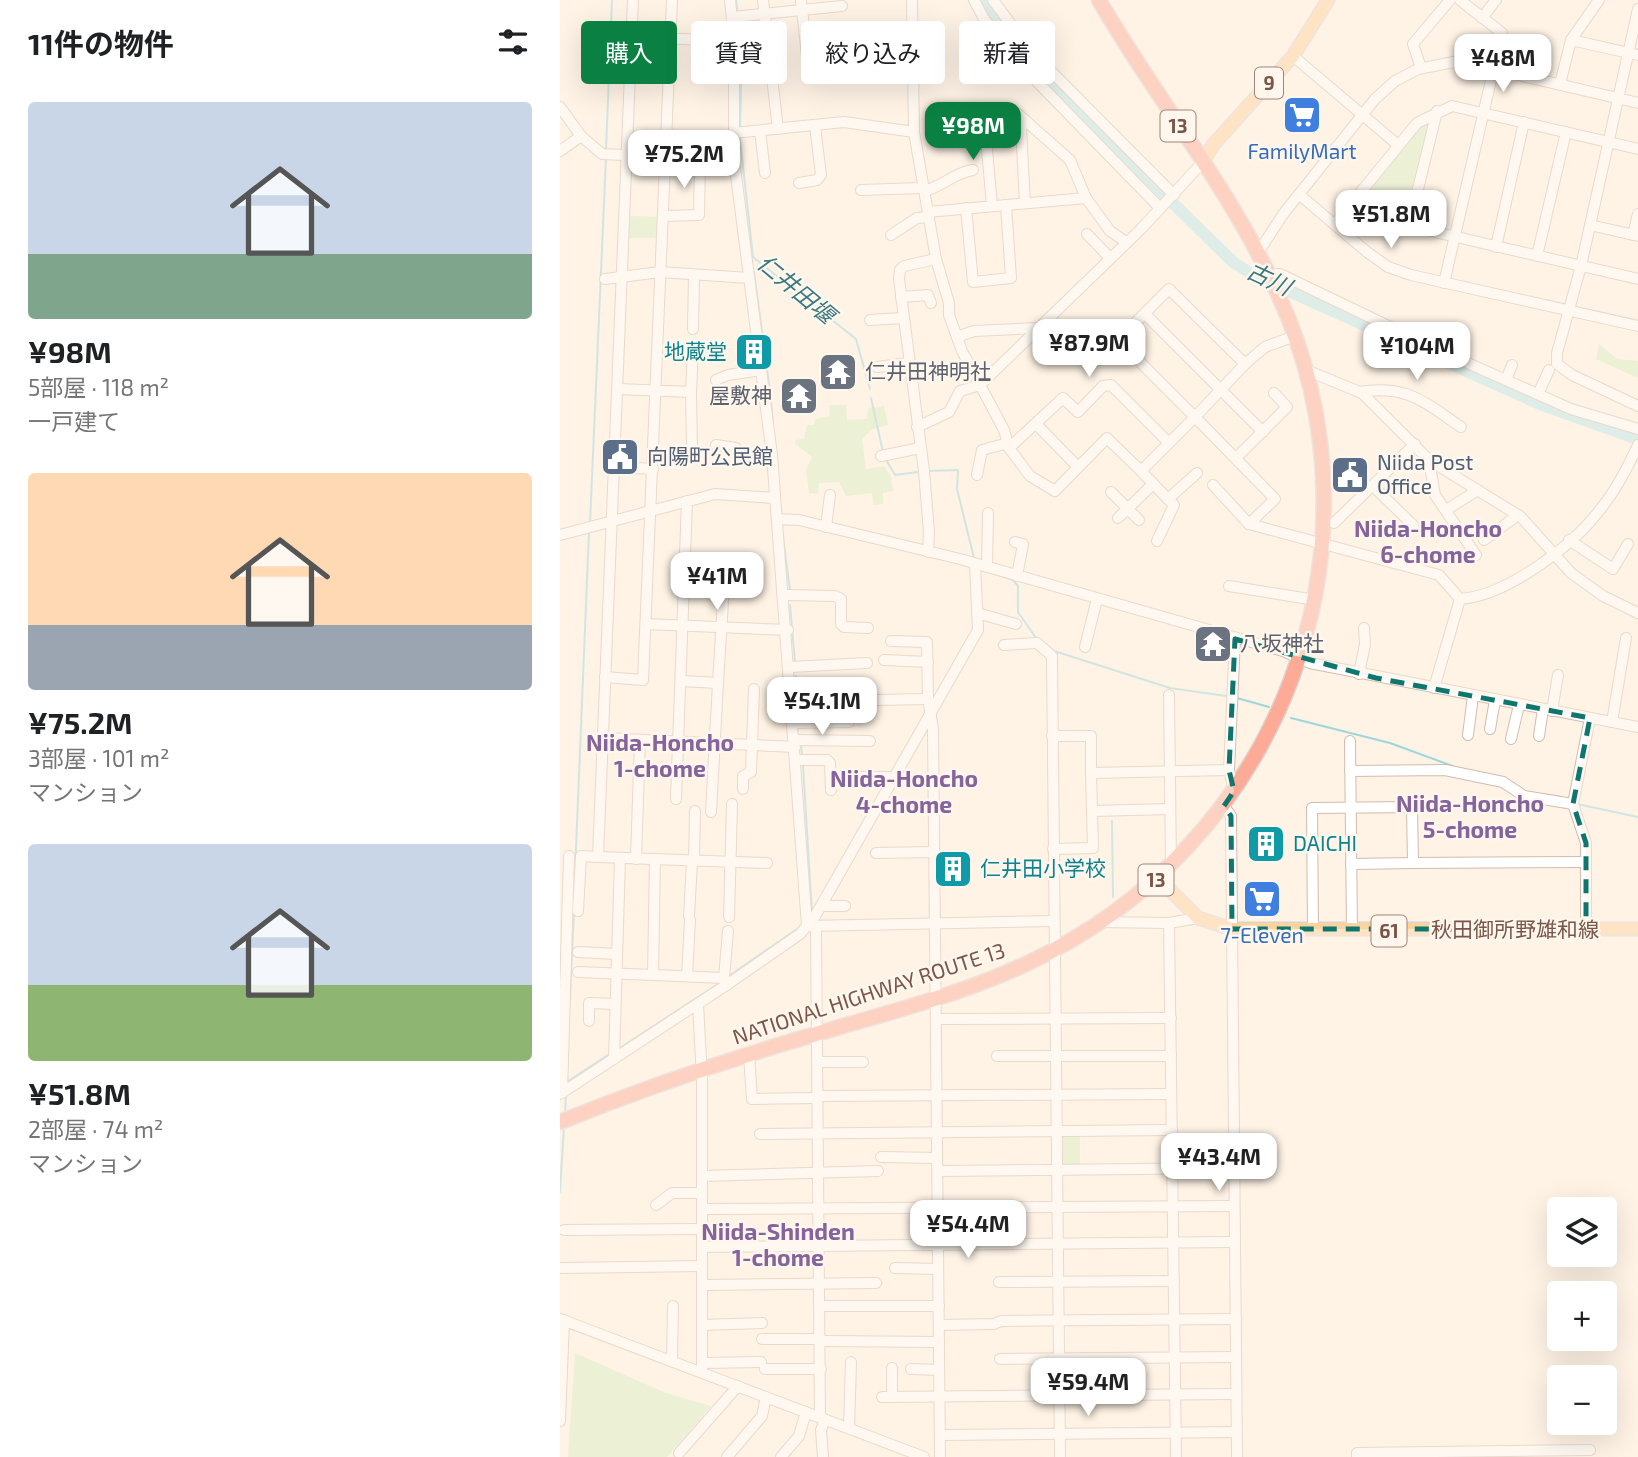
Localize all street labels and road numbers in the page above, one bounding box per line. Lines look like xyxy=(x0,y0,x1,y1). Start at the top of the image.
road number: 9 xyxy=(1255,68,1283,99)
road number: 13 xyxy=(1160,110,1196,142)
road number: 13 xyxy=(1138,864,1174,895)
road number: 61 xyxy=(1372,916,1406,946)
street label: 秋田御所野雄和線 xyxy=(1431,916,1599,941)
street label: NATIONAL HIGHWAY ROUTE 13 xyxy=(729,937,1008,1049)

